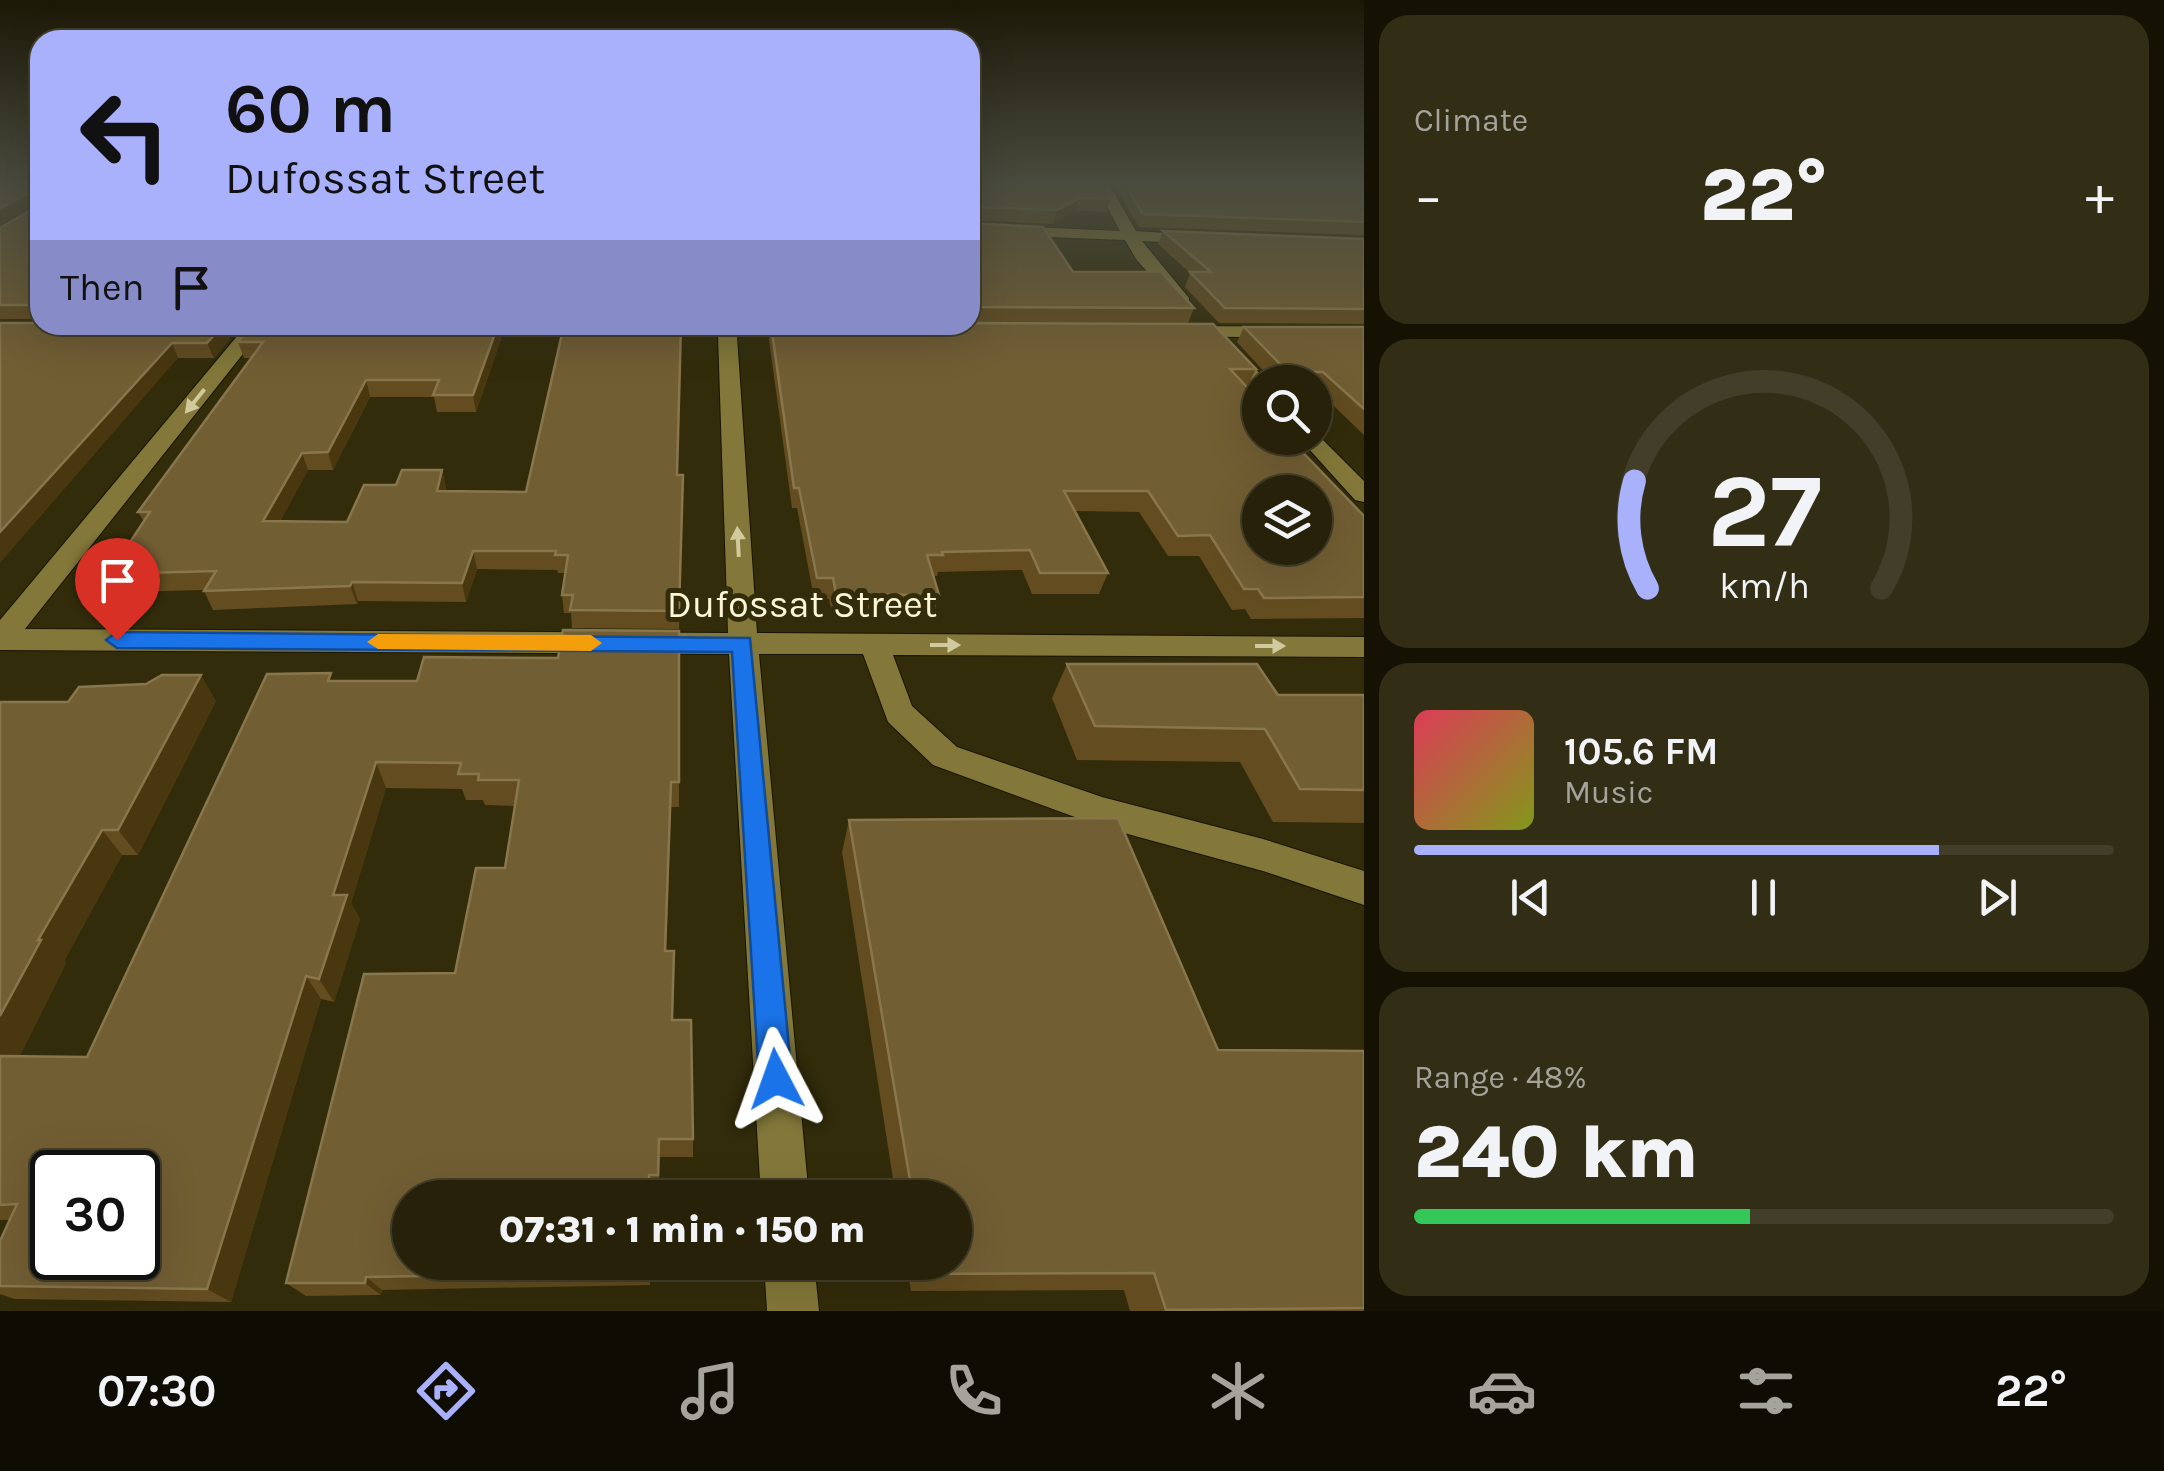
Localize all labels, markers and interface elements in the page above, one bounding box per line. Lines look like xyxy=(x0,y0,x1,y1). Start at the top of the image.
text: 60 m xyxy=(225,68,396,150)
icon: left xyxy=(60,70,190,200)
text: Climate xyxy=(1414,102,1528,139)
text: 22° xyxy=(1700,151,1828,239)
text: Dufossat Street xyxy=(225,152,545,204)
text: − xyxy=(1414,164,1443,228)
text: + xyxy=(2085,164,2114,228)
icon: arrive xyxy=(164,260,219,315)
text: Then xyxy=(60,265,144,310)
map controls xyxy=(1242,365,1332,565)
button: search xyxy=(1242,365,1332,455)
one-way arrow xyxy=(185,388,206,413)
text: 27 xyxy=(1707,451,1821,572)
button: layers xyxy=(1242,475,1332,565)
one-way arrow xyxy=(729,525,745,557)
pin xyxy=(75,538,160,641)
icon: arrive xyxy=(90,553,145,608)
text: km/h xyxy=(1719,565,1809,607)
street label: Dufossat Street xyxy=(667,582,937,627)
one-way arrow xyxy=(930,637,962,653)
one-way arrow xyxy=(1255,638,1287,654)
text: 105.6 FM xyxy=(1564,729,1719,774)
text: Music xyxy=(1564,774,1653,811)
icon: previous xyxy=(1503,870,1558,925)
icon: pause xyxy=(1736,870,1791,925)
icon: next xyxy=(1970,870,2025,925)
position arrow xyxy=(724,1027,828,1131)
text: Range · 48% xyxy=(1414,1059,1587,1096)
text: 240 km xyxy=(1414,1108,1698,1196)
speed limit sign: 30 xyxy=(30,1150,160,1280)
text: 07:31 · 1 min · 150 m xyxy=(499,1207,865,1252)
icon: directions xyxy=(411,1356,481,1426)
icon: music xyxy=(675,1356,745,1426)
icon: phone xyxy=(939,1356,1009,1426)
icon: climate xyxy=(1203,1356,1273,1426)
icon: car xyxy=(1467,1356,1537,1426)
icon: filters xyxy=(1731,1356,1801,1426)
text: 07:30 xyxy=(97,1365,216,1417)
text: 22° xyxy=(1995,1365,2067,1417)

